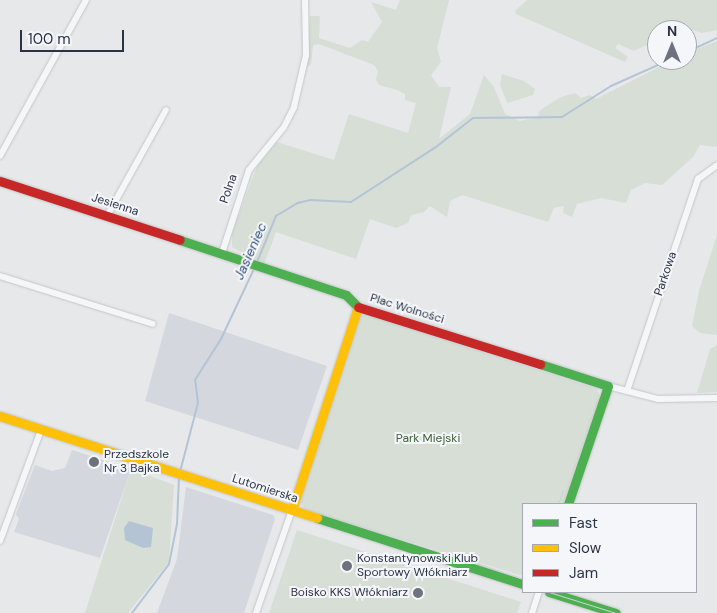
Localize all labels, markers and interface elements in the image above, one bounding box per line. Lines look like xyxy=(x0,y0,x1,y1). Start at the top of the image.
scale bar xyxy=(22,20,126,52)
north arrow xyxy=(647,20,697,70)
text: N xyxy=(667,22,677,40)
text: 100 m xyxy=(28,29,71,49)
street label: Polna xyxy=(217,173,241,205)
street label: Jesienna xyxy=(90,191,140,219)
water label: Jasieniec xyxy=(230,220,270,282)
street label: Parkowa xyxy=(652,250,680,298)
street label: Plac Wolności xyxy=(368,291,446,327)
park label: Park Miejski xyxy=(396,432,460,446)
place label: Przedszkole Nr 3 Bajka xyxy=(104,448,169,476)
marker: Przedszkole Nr 3 Bajka xyxy=(88,456,100,468)
street label: Lutomierska xyxy=(230,472,300,506)
legend xyxy=(522,503,697,593)
text: Fast xyxy=(569,513,598,533)
text: Slow xyxy=(569,538,601,558)
place label: Konstantynowski Klub Sportowy Włókniarz xyxy=(357,552,478,580)
marker: Konstantynowski Klub Sportowy Włókniarz xyxy=(341,560,353,572)
text: Jam xyxy=(569,563,598,583)
place label: Boisko KKS Włókniarz xyxy=(291,586,408,600)
marker: Boisko KKS Włókniarz xyxy=(412,587,424,599)

